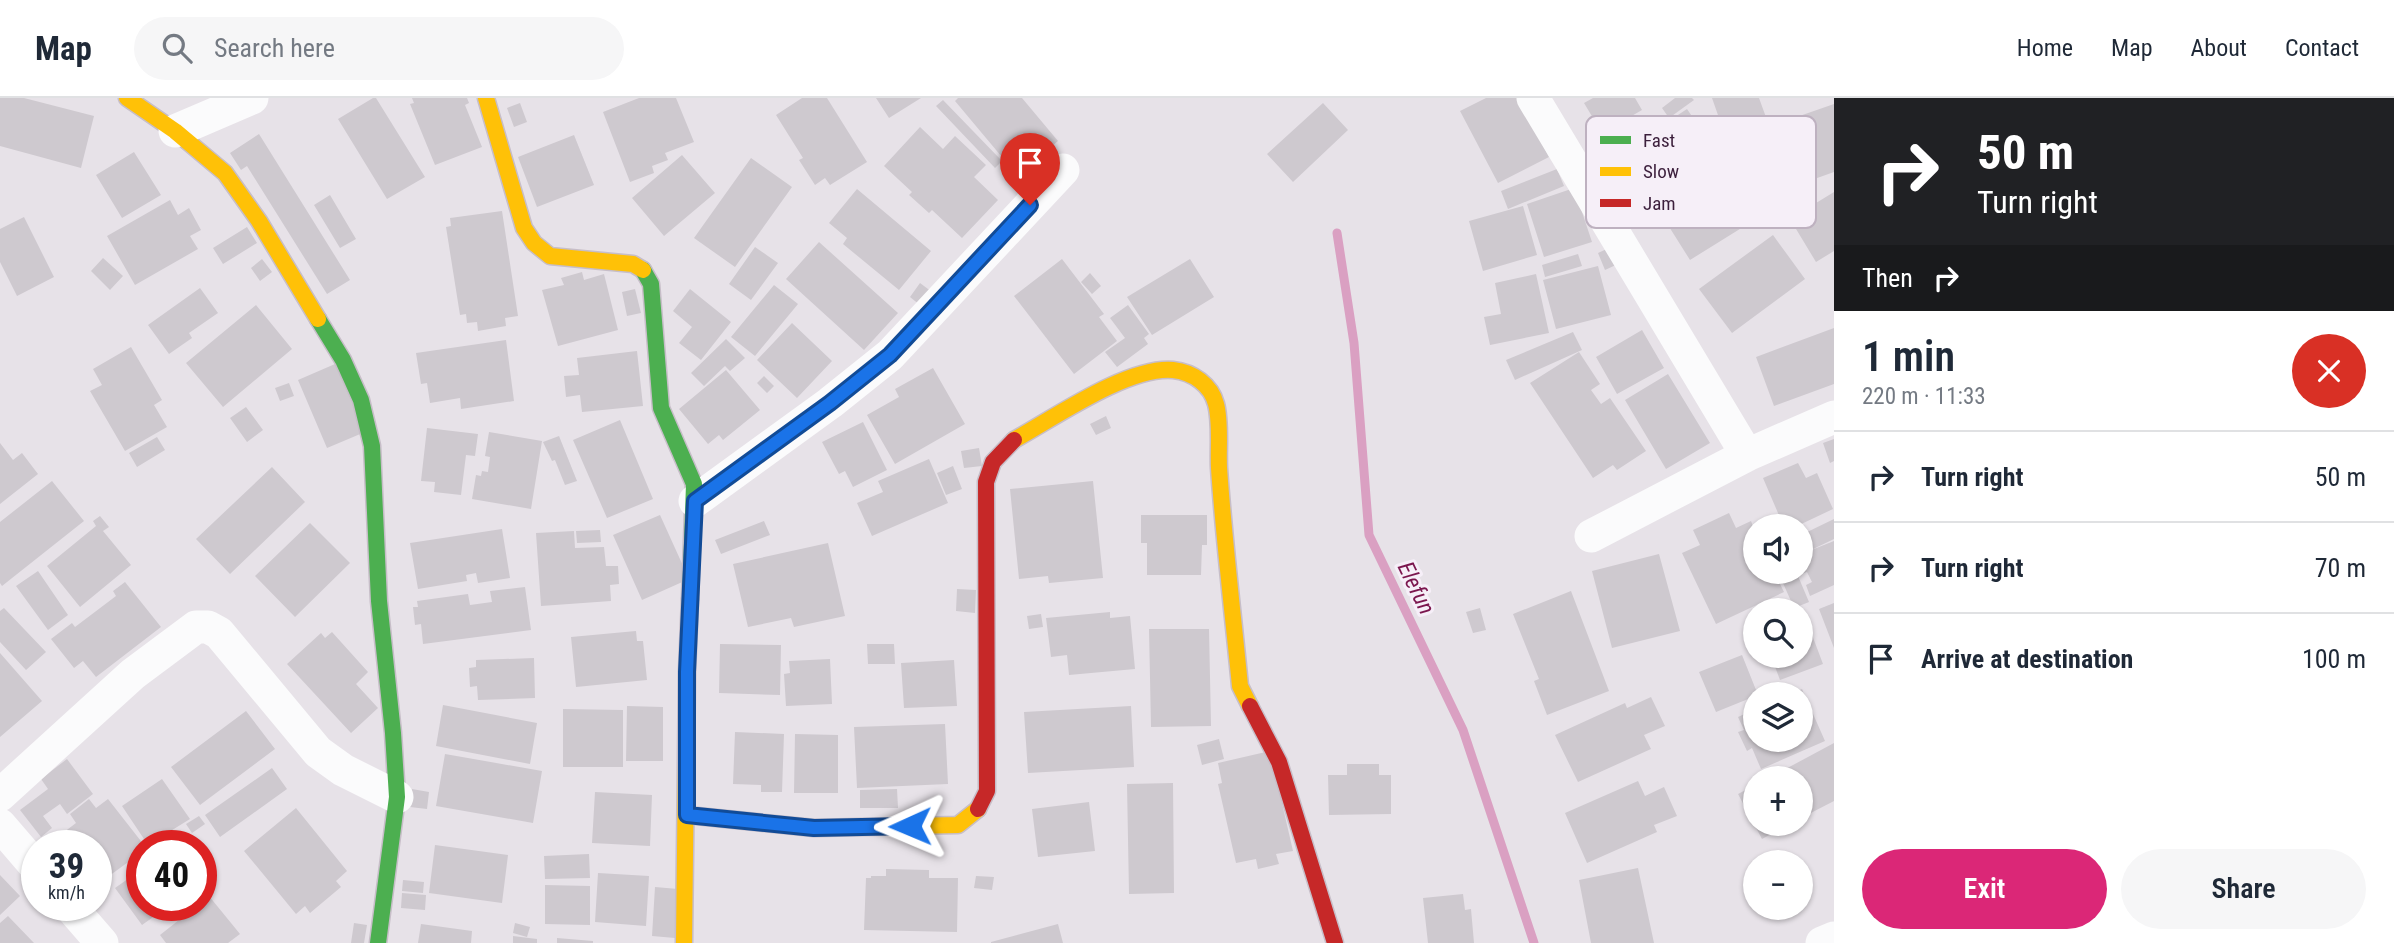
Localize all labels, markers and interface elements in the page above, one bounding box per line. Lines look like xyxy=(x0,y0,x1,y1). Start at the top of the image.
search box xyxy=(134,17,624,80)
text: Map xyxy=(35,29,92,68)
icon: search xyxy=(158,29,196,67)
text: Search here xyxy=(214,33,335,63)
text: Home xyxy=(2017,34,2073,62)
text: Map xyxy=(2111,34,2153,62)
text: About xyxy=(2191,34,2247,62)
text: Contact xyxy=(2285,34,2359,62)
legend xyxy=(1586,116,1816,228)
text: 50 m xyxy=(1977,124,2074,181)
icon: right xyxy=(1862,126,1953,217)
text: Fast xyxy=(1643,129,1675,152)
pin xyxy=(1000,133,1060,205)
icon: arrive xyxy=(1011,144,1049,182)
text: Slow xyxy=(1643,160,1679,183)
text: Turn right xyxy=(1977,183,2098,221)
text: Jam xyxy=(1643,192,1676,215)
icon: right xyxy=(1927,259,1965,297)
text: Then xyxy=(1862,263,1913,293)
text: 1 min xyxy=(1862,332,1955,381)
button: close xyxy=(2292,334,2366,408)
text: 220 m · 11:33 xyxy=(1862,383,1986,410)
icon: right xyxy=(1862,458,1900,496)
text: Turn right xyxy=(1921,462,2023,492)
text: 50 m xyxy=(2315,462,2366,492)
map controls xyxy=(1743,514,1813,920)
button: sound xyxy=(1743,514,1813,584)
icon: right xyxy=(1862,549,1900,587)
text: Turn right xyxy=(1921,553,2023,583)
text: 70 m xyxy=(2315,553,2366,583)
water label: Elefun xyxy=(1392,557,1440,619)
button: search xyxy=(1743,598,1813,668)
icon: arrive xyxy=(1862,640,1900,678)
text: Arrive at destination xyxy=(1921,644,2133,674)
text: 100 m xyxy=(2302,644,2366,674)
button: layers xyxy=(1743,682,1813,752)
button: + xyxy=(1743,766,1813,836)
position arrow xyxy=(873,789,947,863)
speed limit sign: 40 xyxy=(126,830,217,921)
text: 39 xyxy=(49,846,84,887)
button: Exit xyxy=(1862,849,2107,929)
button: Share xyxy=(2121,849,2366,929)
button: − xyxy=(1743,850,1813,920)
text: km/h xyxy=(48,882,85,903)

